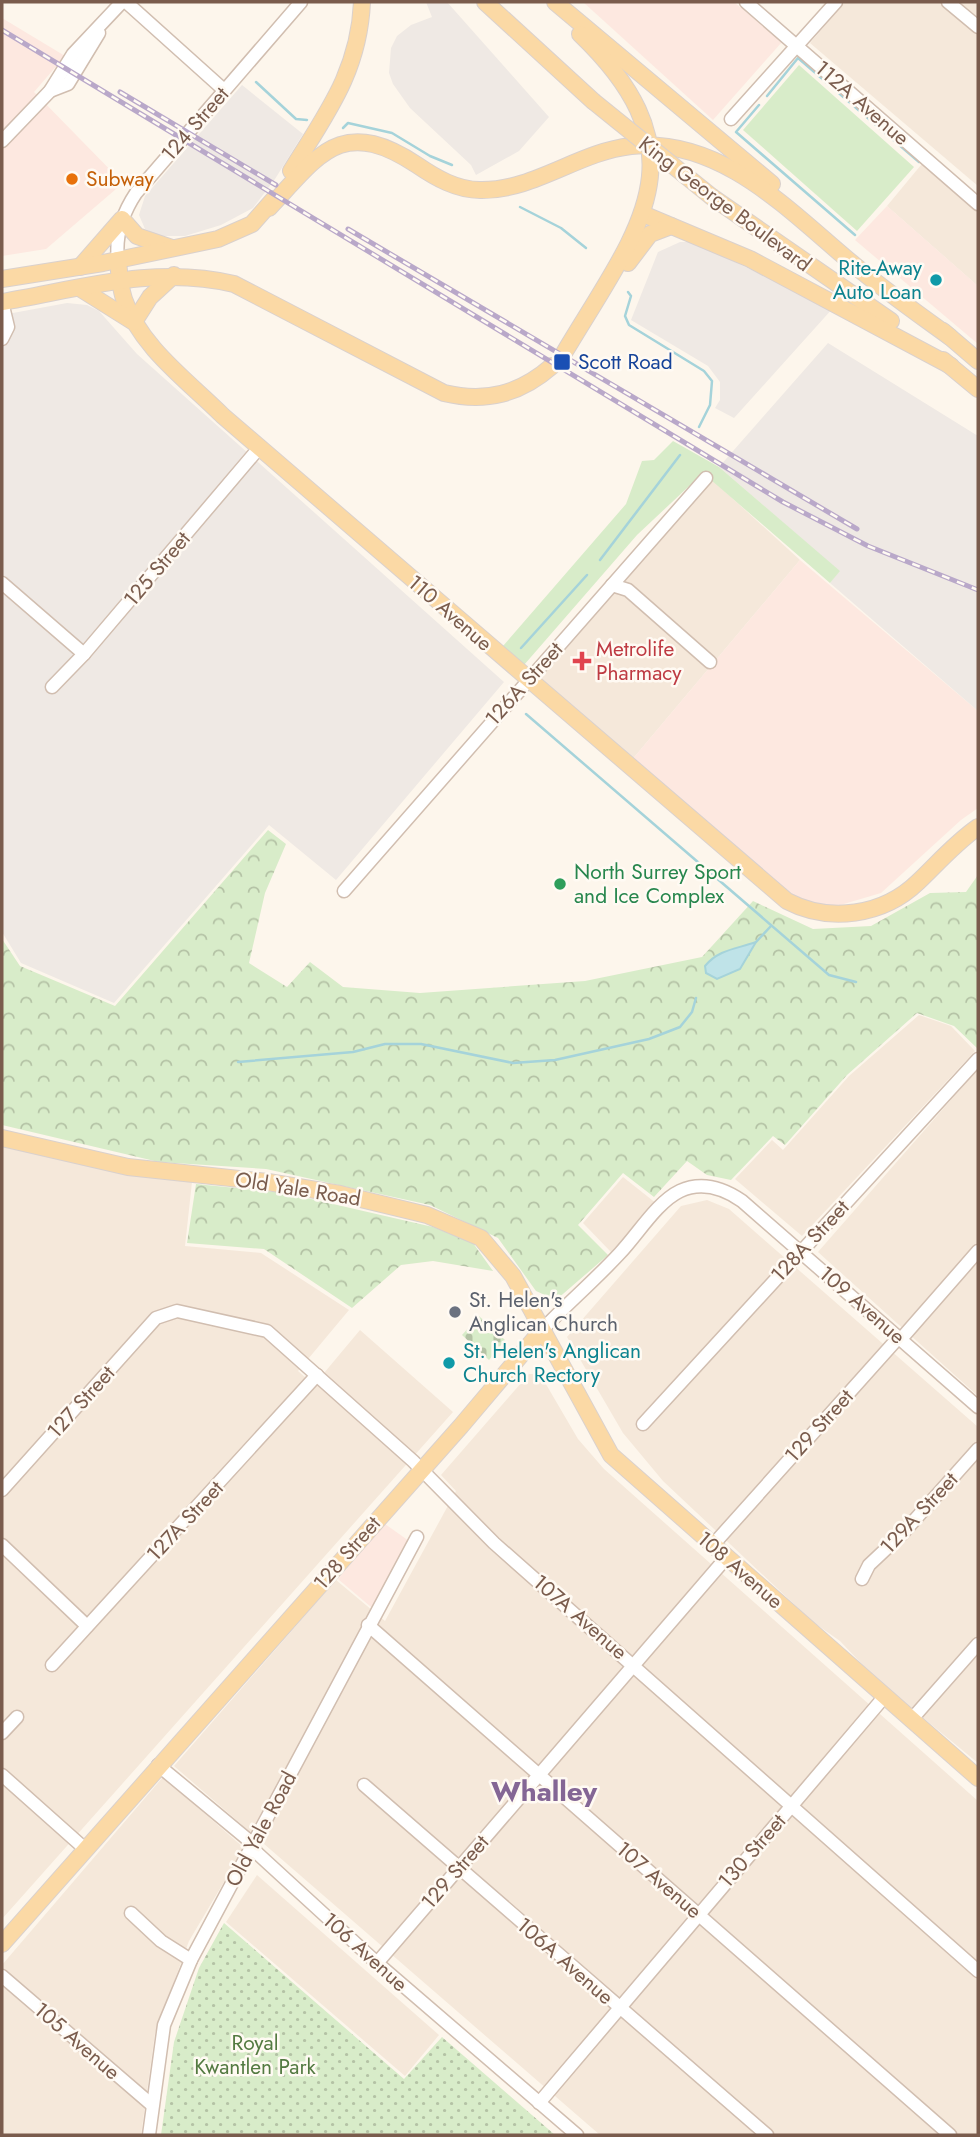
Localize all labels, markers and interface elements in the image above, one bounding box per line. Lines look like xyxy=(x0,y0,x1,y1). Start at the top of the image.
street label: 112A Avenue xyxy=(808,53,916,153)
street label: 124 Street xyxy=(154,80,236,168)
street label: King George Boulevard xyxy=(632,129,818,279)
place label: Subway xyxy=(86,164,154,194)
marker: Subway xyxy=(64,171,80,187)
place label: Rite-Away Auto Loan xyxy=(833,253,923,307)
marker: Rite-Away Auto Loan xyxy=(928,272,944,288)
place label: Scott Road xyxy=(578,347,673,377)
marker: Scott Road xyxy=(552,352,572,372)
street label: 125 Street xyxy=(117,525,197,613)
street label: 110 Avenue xyxy=(401,568,499,658)
place label: Metrolife Pharmacy xyxy=(596,634,682,688)
street label: 126A Street xyxy=(478,635,570,733)
marker: Metrolife Pharmacy xyxy=(574,653,590,669)
place label: North Surrey Sport and Ice Complex xyxy=(574,857,741,911)
marker: North Surrey Sport and Ice Complex xyxy=(552,876,568,892)
street label: Old Yale Road xyxy=(233,1164,363,1214)
street label: 128A Street xyxy=(764,1193,856,1289)
street label: 109 Avenue xyxy=(812,1259,912,1351)
place label: St. Helen's Anglican Church xyxy=(469,1285,618,1339)
marker: St. Helen's Anglican Church xyxy=(447,1304,463,1320)
place label: St. Helen's Anglican Church Rectory xyxy=(463,1336,641,1390)
marker: St. Helen's Anglican Church Rectory xyxy=(441,1355,457,1371)
street label: 127 Street xyxy=(40,1359,122,1445)
street label: 129 Street xyxy=(778,1383,860,1469)
street label: 129A Street xyxy=(873,1465,965,1561)
street label: 127A Street xyxy=(140,1474,230,1568)
street label: 128 Street xyxy=(306,1509,388,1597)
street label: 108 Avenue xyxy=(690,1524,790,1616)
street label: 107A Avenue xyxy=(526,1567,634,1667)
street label: Old Yale Road xyxy=(218,1766,304,1892)
district label: Whalley xyxy=(491,1771,597,1812)
street label: 130 Street xyxy=(711,1807,793,1895)
street label: 129 Street xyxy=(414,1828,496,1916)
street label: 107 Avenue xyxy=(610,1834,709,1926)
street label: 106 Avenue xyxy=(316,1905,415,1999)
street label: 106A Avenue xyxy=(510,1910,620,2012)
street label: 105 Avenue xyxy=(27,1995,127,2087)
park label: Royal Kwantlen Park xyxy=(194,2028,317,2082)

